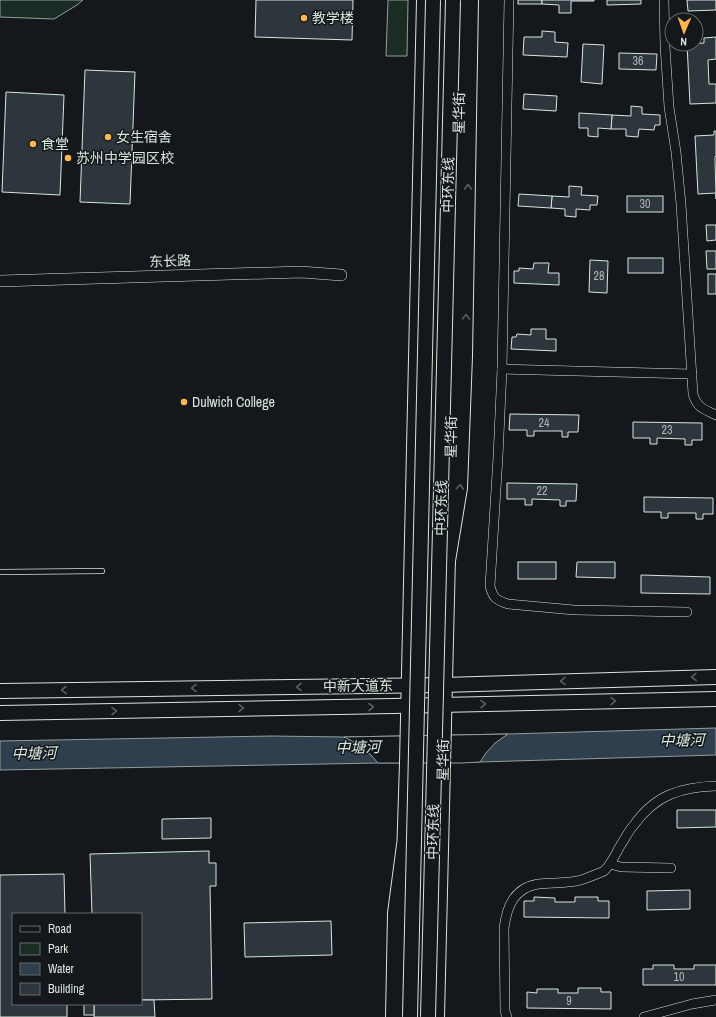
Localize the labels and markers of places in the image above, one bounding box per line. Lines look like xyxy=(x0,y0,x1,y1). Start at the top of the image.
place label: 教学楼 xyxy=(312,9,354,27)
marker: 教学楼 xyxy=(299,13,309,23)
place label: 女生宿舍 xyxy=(116,128,172,146)
marker: 女生宿舍 xyxy=(103,132,113,142)
place label: 食堂 xyxy=(41,135,69,153)
marker: 食堂 xyxy=(28,139,38,149)
place label: 苏州中学园区校 xyxy=(76,149,174,167)
marker: 苏州中学园区校 xyxy=(63,153,73,163)
place label: Dulwich College xyxy=(192,393,275,411)
marker: Dulwich College xyxy=(179,397,189,407)

